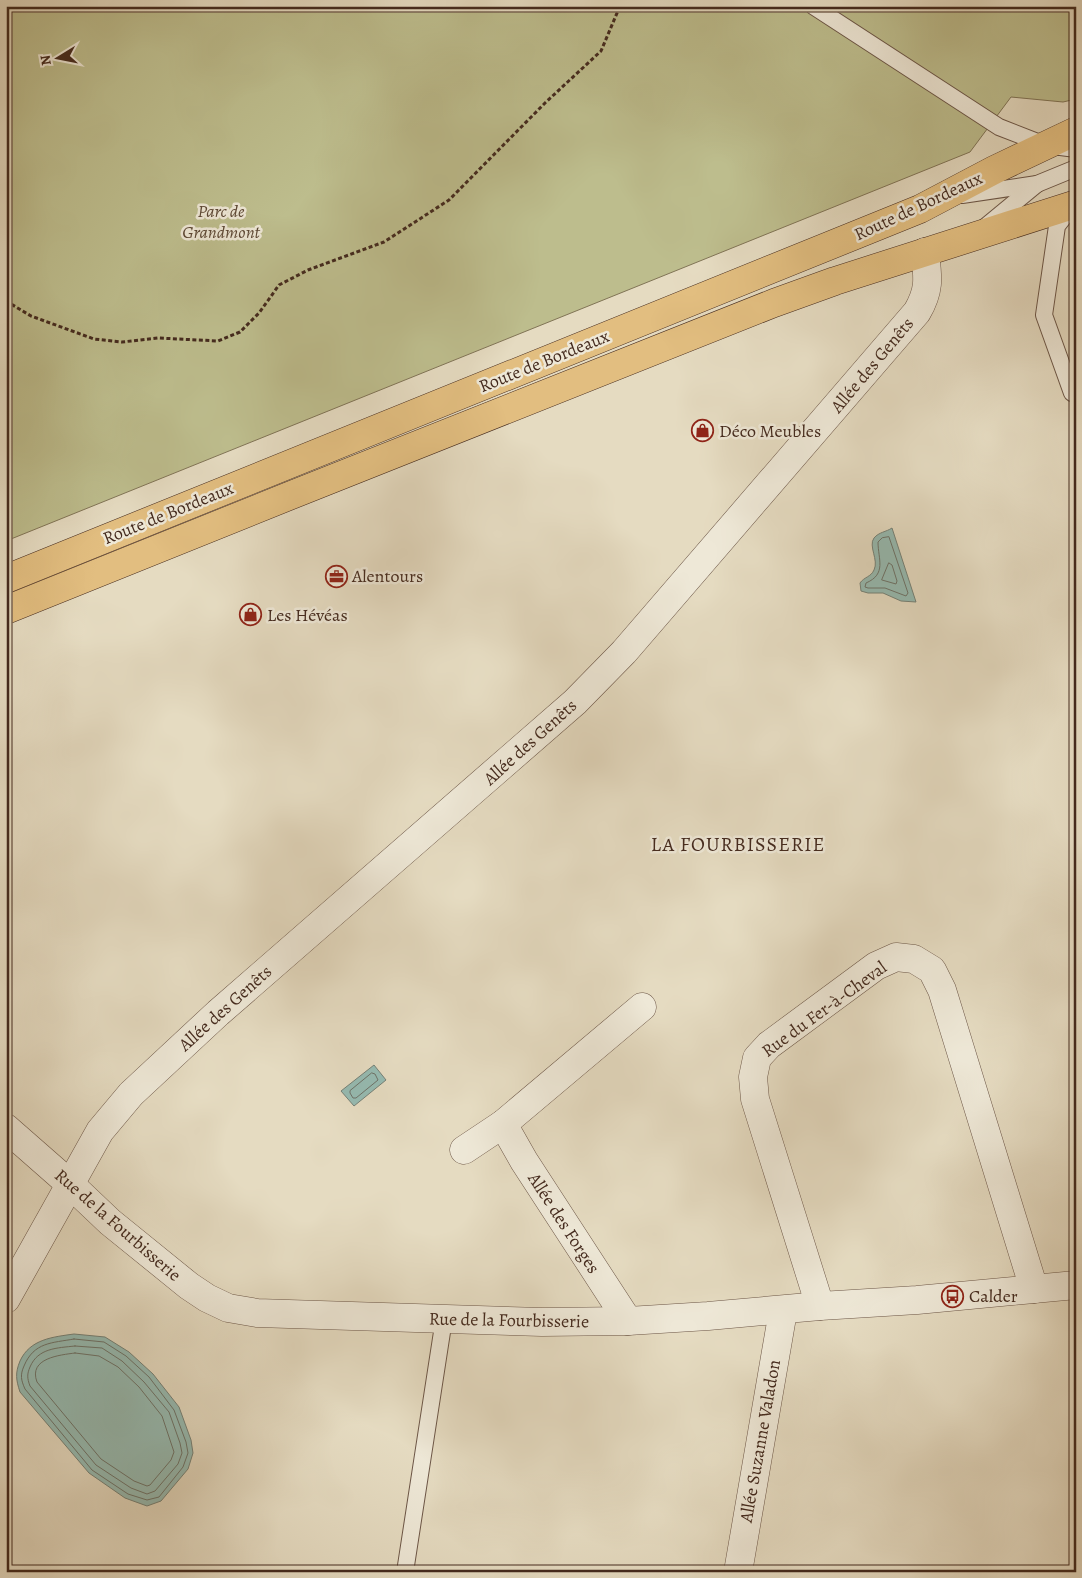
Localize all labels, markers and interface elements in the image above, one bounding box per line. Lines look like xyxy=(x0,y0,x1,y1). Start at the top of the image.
north arrow xyxy=(32,32,82,82)
text: N xyxy=(35,53,56,67)
street label: Route de Bordeaux xyxy=(850,166,986,246)
park label: Parc de Grandmont xyxy=(182,199,261,244)
street label: Allée des Genêts xyxy=(824,312,919,419)
street label: Route de Bordeaux xyxy=(475,324,613,398)
shop icon: Déco Meubles xyxy=(691,419,715,443)
place label: Déco Meubles xyxy=(719,419,821,443)
street label: Route de Bordeaux xyxy=(99,476,237,550)
office icon: Alentours xyxy=(324,564,348,588)
place label: Alentours xyxy=(351,564,423,588)
shop icon: Les Hévéas xyxy=(239,603,263,627)
place label: Les Hévéas xyxy=(267,603,348,627)
street label: Allée des Genêts xyxy=(477,694,582,791)
district label: LA FOURBISSERIE xyxy=(651,831,825,858)
street label: Rue du Fer-à-Cheval xyxy=(757,955,892,1063)
street label: Allée des Genêts xyxy=(172,960,277,1057)
street label: Rue de la Fourbisserie xyxy=(50,1163,186,1287)
street label: Allée des Forges xyxy=(522,1167,606,1278)
bus stop icon: Calder xyxy=(941,1284,965,1308)
place label: Calder xyxy=(969,1284,1018,1308)
street label: Rue de la Fourbisserie xyxy=(429,1307,589,1333)
street label: Allée Suzanne Valadon xyxy=(734,1357,786,1525)

